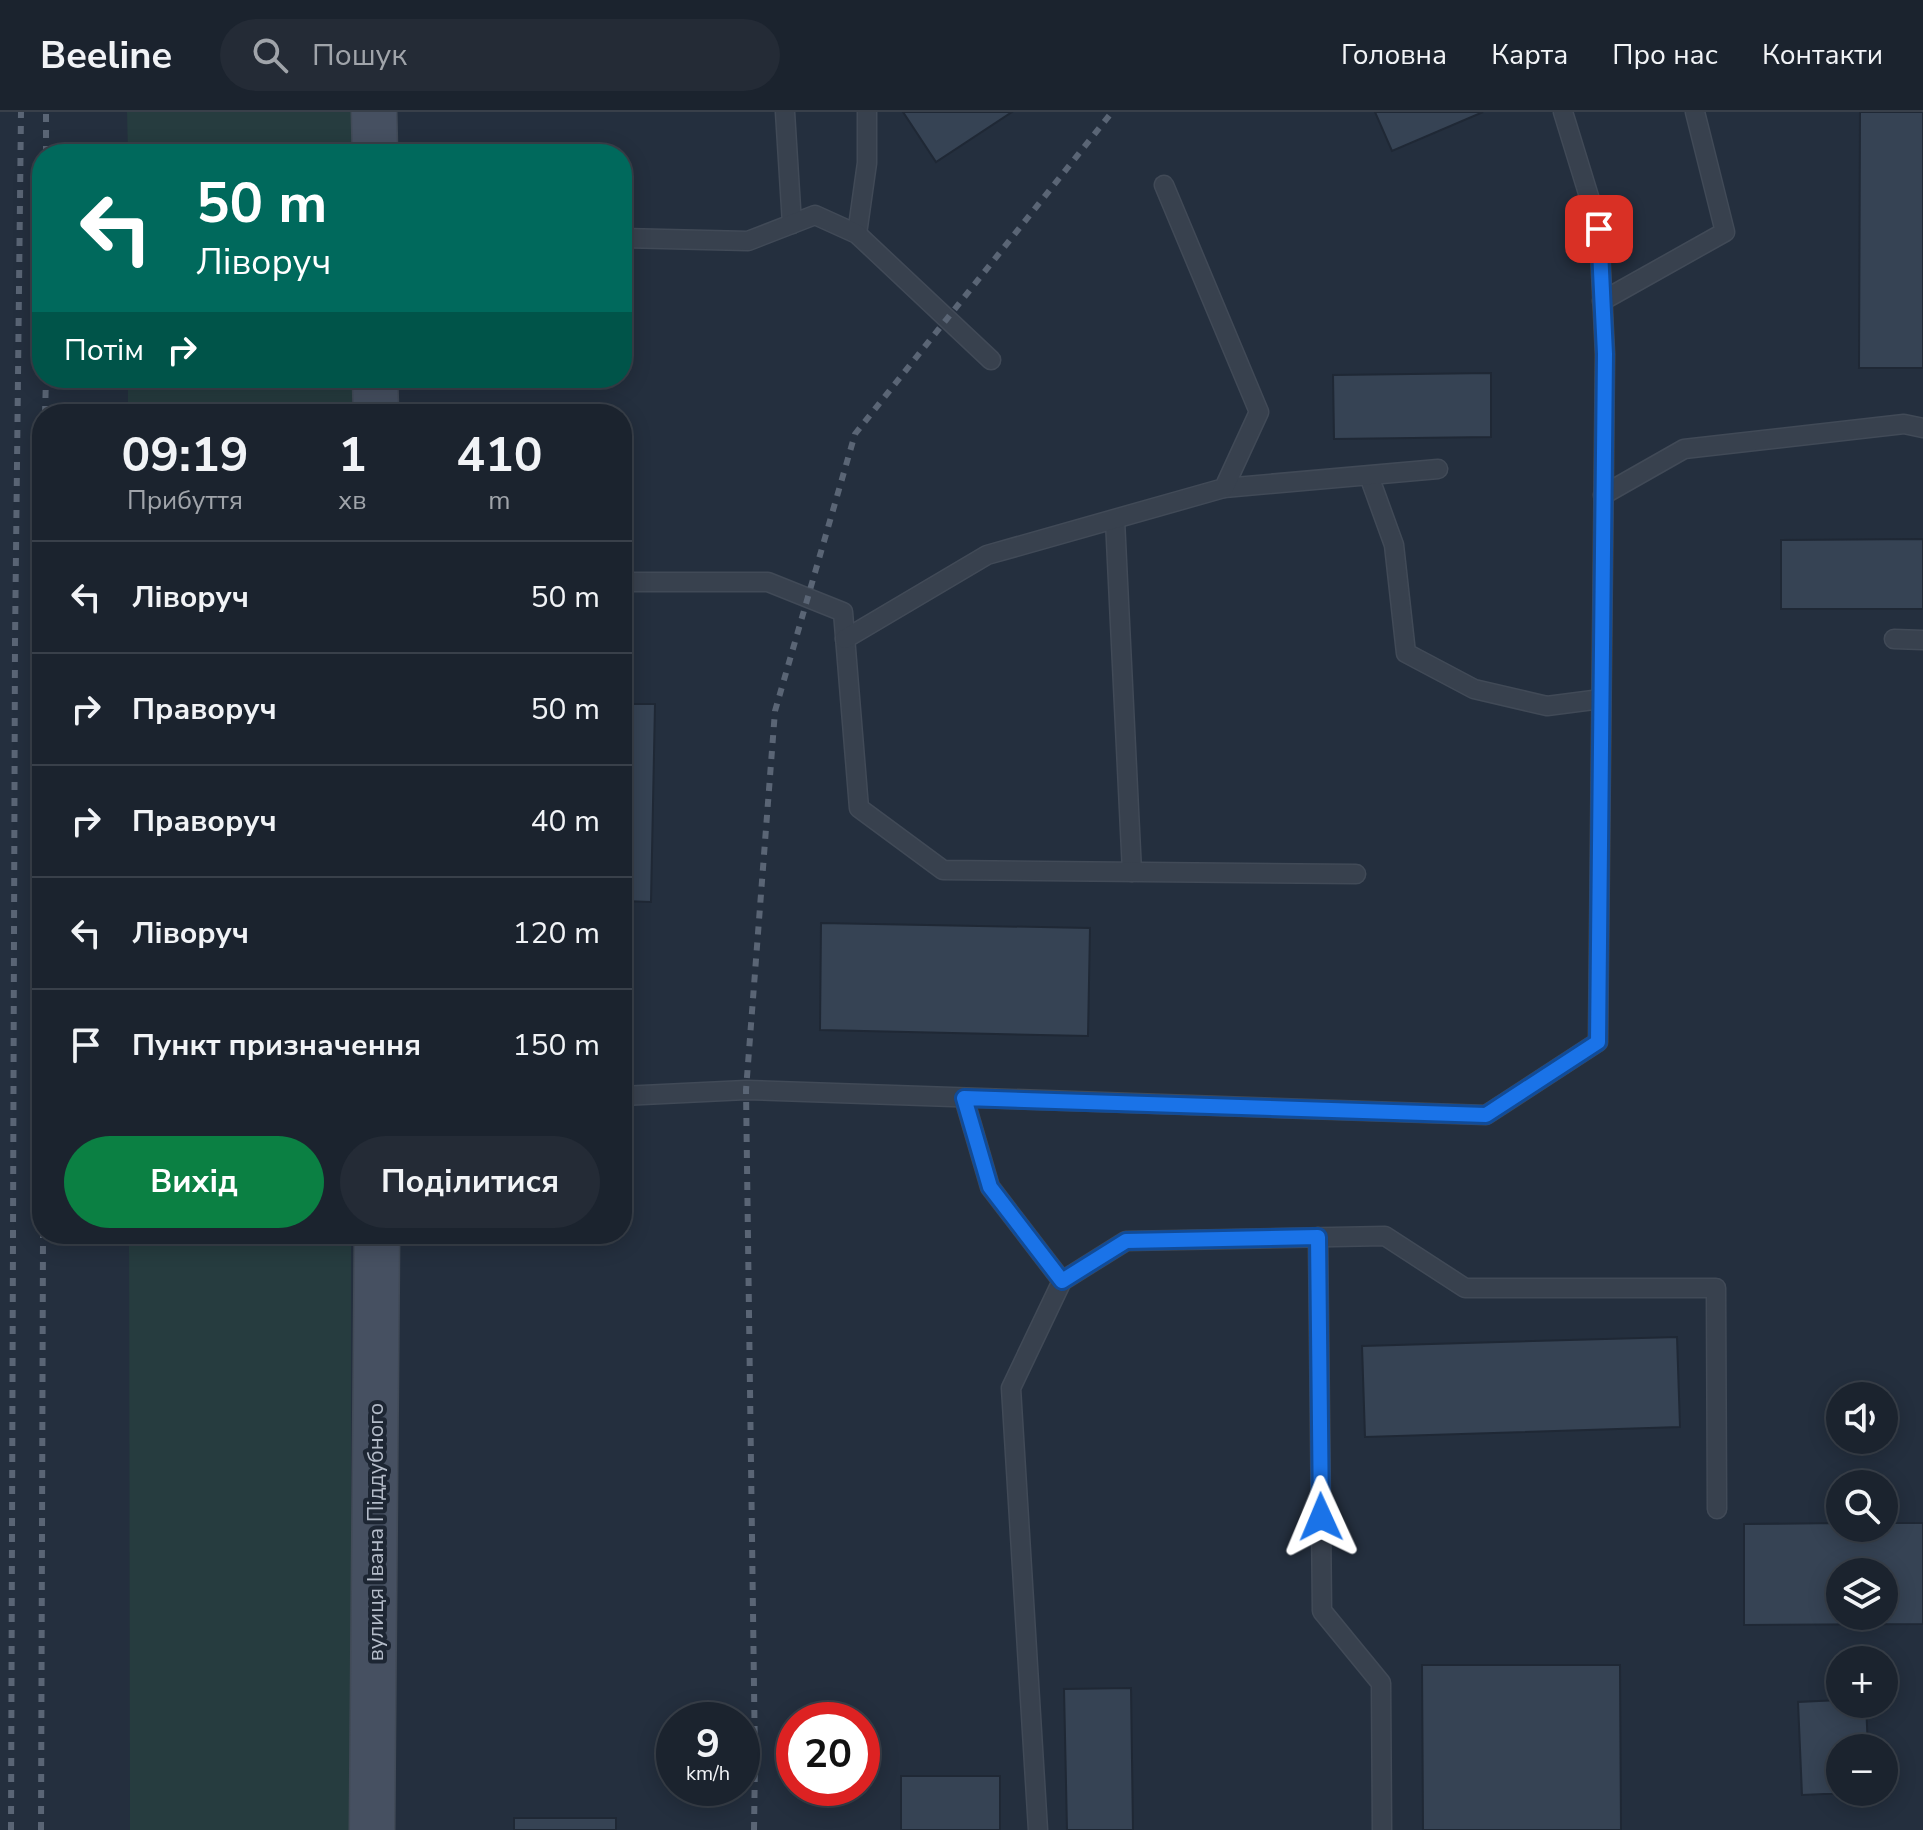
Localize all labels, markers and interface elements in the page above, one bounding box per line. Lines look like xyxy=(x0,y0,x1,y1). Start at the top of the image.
search box xyxy=(220,19,780,91)
text: Beeline xyxy=(40,30,172,81)
icon: search xyxy=(248,33,292,77)
text: Пошук xyxy=(312,35,407,76)
text: Головна xyxy=(1341,36,1447,74)
text: Карта xyxy=(1491,36,1568,74)
text: Про нас xyxy=(1612,36,1718,74)
text: Контакти xyxy=(1762,36,1883,74)
text: 50 m xyxy=(196,165,327,242)
icon: left xyxy=(64,176,168,280)
pin xyxy=(1565,195,1633,263)
icon: arrive xyxy=(1577,207,1621,251)
text: Ліворуч xyxy=(196,238,331,287)
icon: right xyxy=(160,328,204,372)
text: Потім xyxy=(64,330,144,371)
text: 09:19 xyxy=(121,422,249,488)
text: 1 xyxy=(338,422,367,488)
text: 410 xyxy=(456,422,543,488)
text: Прибуття xyxy=(127,483,243,518)
text: хв xyxy=(338,483,366,518)
text: m xyxy=(488,483,510,518)
icon: left xyxy=(64,575,108,619)
text: Ліворуч xyxy=(132,577,249,618)
text: 50 m xyxy=(531,577,600,618)
icon: right xyxy=(64,687,108,731)
text: Праворуч xyxy=(132,689,277,730)
text: 50 m xyxy=(531,689,600,730)
icon: right xyxy=(64,799,108,843)
text: Праворуч xyxy=(132,801,277,842)
text: 40 m xyxy=(531,801,600,842)
icon: left xyxy=(64,911,108,955)
text: Ліворуч xyxy=(132,913,249,954)
text: 120 m xyxy=(513,913,600,954)
icon: arrive xyxy=(64,1023,108,1067)
text: Пункт призначення xyxy=(132,1025,421,1066)
text: 150 m xyxy=(513,1025,600,1066)
button: Вихід xyxy=(64,1136,324,1228)
button: Поділитися xyxy=(340,1136,600,1228)
map controls xyxy=(1826,1382,1898,1806)
button: sound xyxy=(1826,1382,1898,1454)
street label: вулиця Івана Піддубного xyxy=(361,1403,391,1661)
button: search xyxy=(1826,1470,1898,1542)
position arrow xyxy=(1279,1475,1363,1559)
button: layers xyxy=(1826,1558,1898,1630)
button: + xyxy=(1826,1646,1898,1718)
speed limit sign: 20 xyxy=(776,1702,880,1806)
text: 9 xyxy=(696,1717,720,1771)
button: − xyxy=(1826,1734,1898,1806)
text: km/h xyxy=(686,1760,730,1787)

